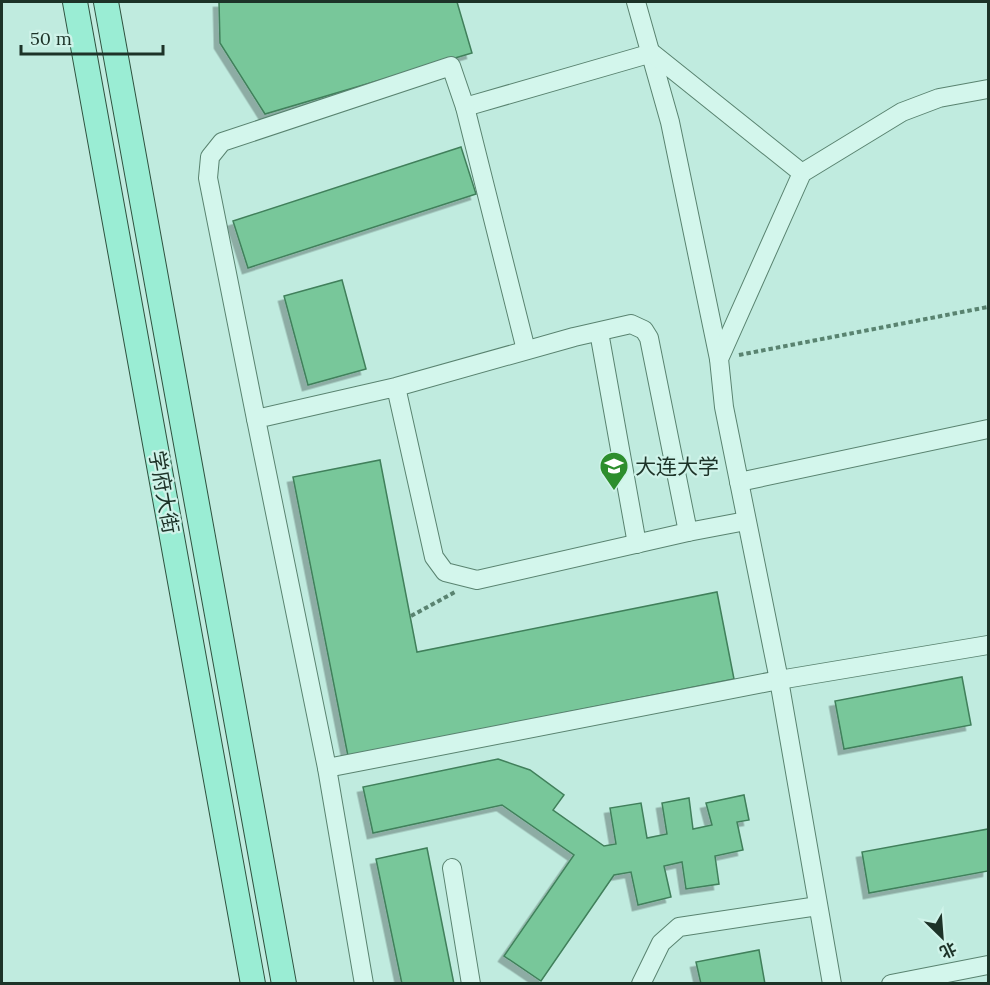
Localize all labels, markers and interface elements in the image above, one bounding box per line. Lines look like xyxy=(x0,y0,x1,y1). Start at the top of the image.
scale bar xyxy=(21,18,164,56)
text: 50 m xyxy=(30,27,72,50)
street label: 学府大街 xyxy=(143,448,185,536)
school or university icon: 大连大学 xyxy=(598,450,630,492)
place label: 大连大学 xyxy=(635,453,719,480)
north arrow xyxy=(912,907,972,967)
text: 北 xyxy=(937,938,960,963)

